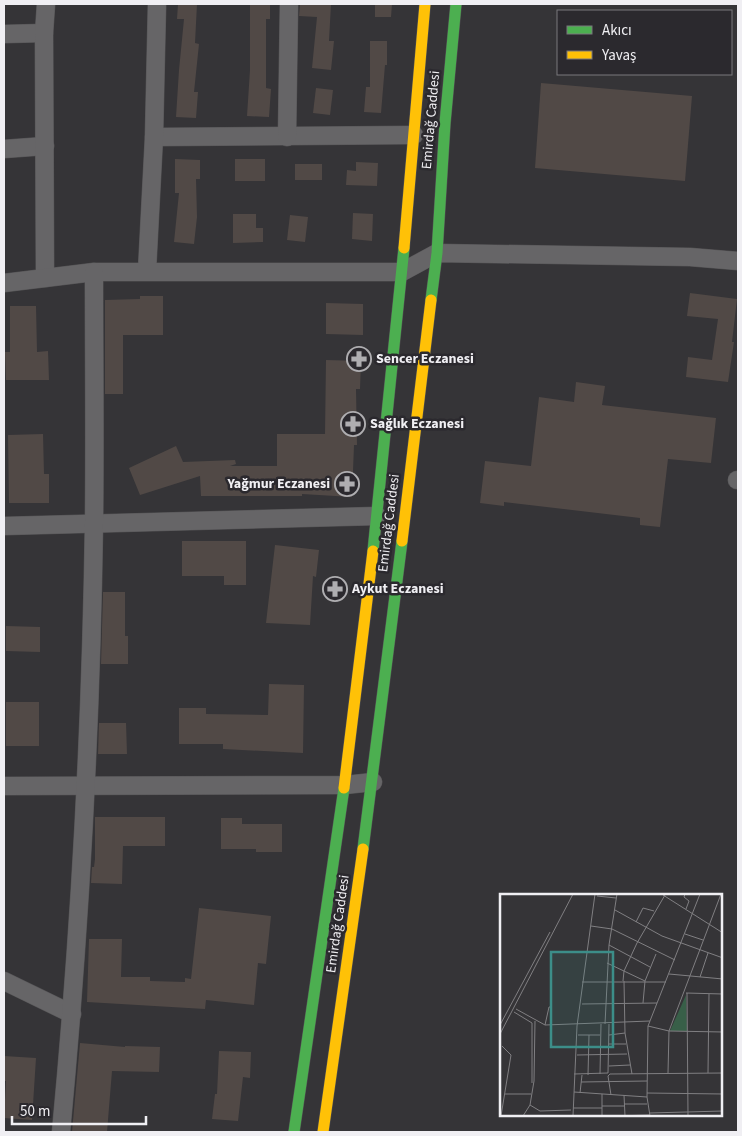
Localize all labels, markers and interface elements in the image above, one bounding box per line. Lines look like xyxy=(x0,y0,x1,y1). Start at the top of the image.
legend xyxy=(557,10,732,75)
text: Akıcı xyxy=(602,20,632,41)
text: Yavaş xyxy=(601,45,636,66)
street label: Emirdağ Caddesi xyxy=(417,70,445,170)
pharmacy icon: Sencer Eczanesi xyxy=(346,346,372,372)
place label: Sencer Eczanesi xyxy=(376,349,474,369)
pharmacy icon: Sağlık Eczanesi xyxy=(340,411,366,437)
place label: Sağlık Eczanesi xyxy=(370,414,464,434)
pharmacy icon: Yağmur Eczanesi xyxy=(334,471,360,497)
street label: Emirdağ Caddesi xyxy=(373,473,405,573)
place label: Yağmur Eczanesi xyxy=(227,474,330,494)
pharmacy icon: Aykut Eczanesi xyxy=(322,576,348,602)
place label: Aykut Eczanesi xyxy=(351,579,444,599)
street label: Emirdağ Caddesi xyxy=(321,874,355,974)
inset map xyxy=(500,894,722,1116)
scale bar xyxy=(12,1094,146,1126)
text: 50 m xyxy=(20,1101,50,1122)

